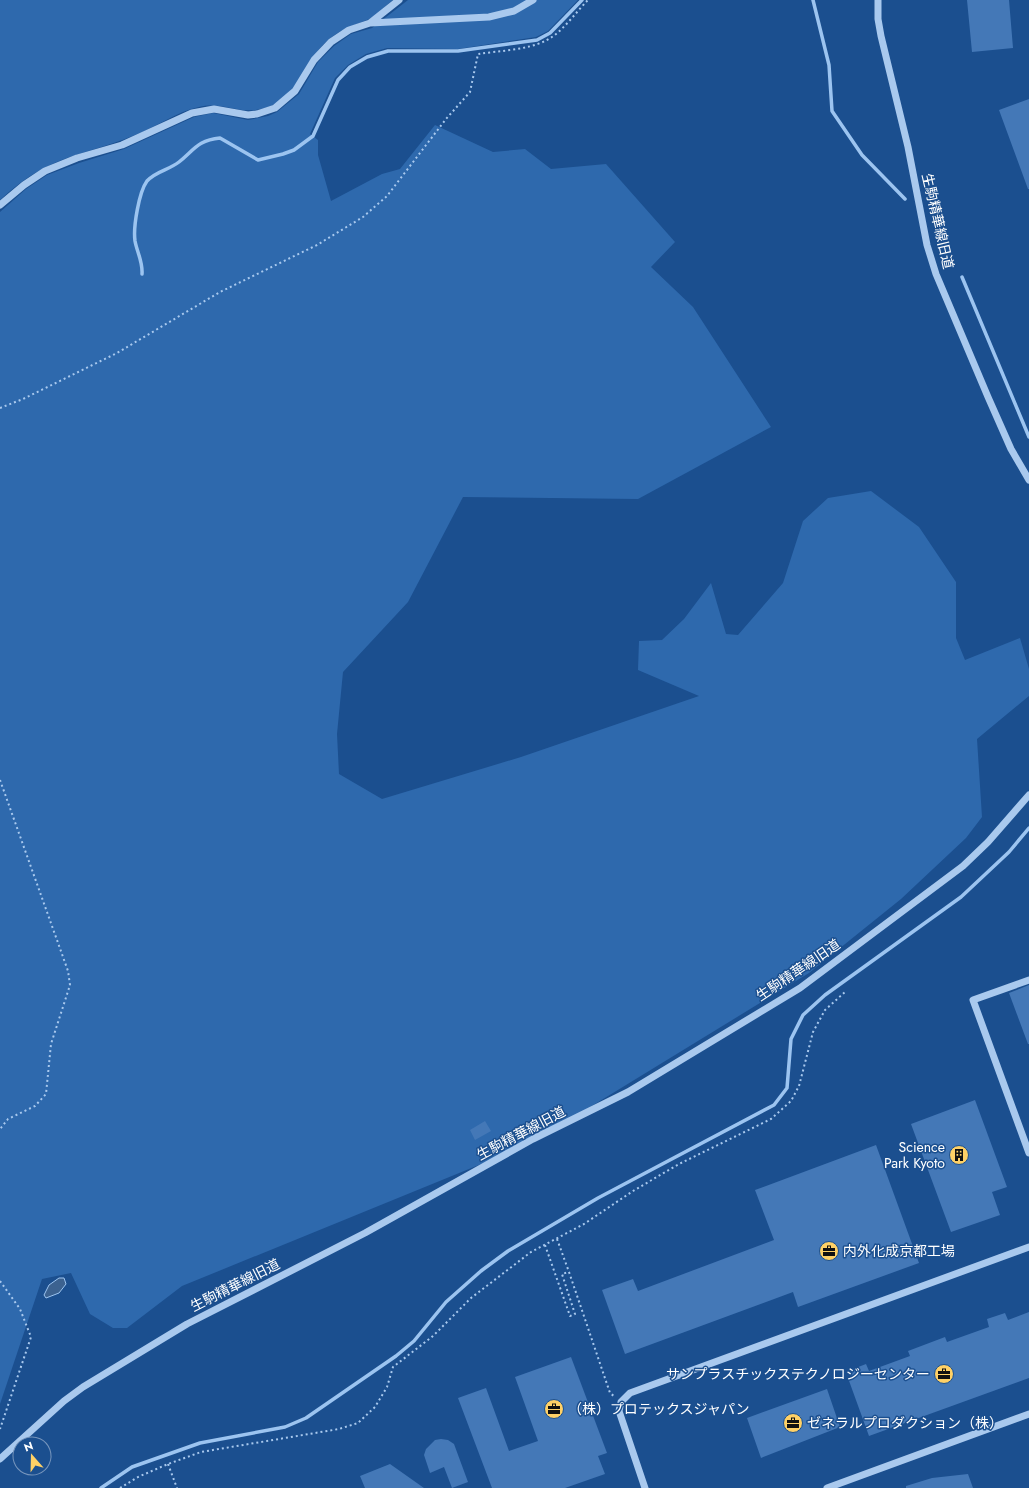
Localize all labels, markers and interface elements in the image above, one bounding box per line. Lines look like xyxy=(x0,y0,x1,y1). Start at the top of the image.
street label: 生駒精華線旧道 xyxy=(917,171,959,271)
street label: 生駒精華線旧道 xyxy=(752,934,844,1006)
street label: 生駒精華線旧道 xyxy=(473,1101,569,1165)
place label: Science Park Kyoto xyxy=(884,1137,945,1173)
building icon: Science Park Kyoto xyxy=(948,1144,970,1166)
office icon: 内外化成京都工場 xyxy=(818,1240,840,1262)
place label: 内外化成京都工場 xyxy=(843,1241,955,1261)
street label: 生駒精華線旧道 xyxy=(187,1254,283,1316)
office icon: サンプラスチックステクノロジーセンター xyxy=(933,1363,955,1385)
place label: サンプラスチックステクノロジーセンター xyxy=(666,1364,930,1384)
office icon: （株）プロテックスジャパン xyxy=(543,1398,565,1420)
place label: （株）プロテックスジャパン xyxy=(568,1399,750,1419)
office icon: ゼネラルプロダクション（株） xyxy=(782,1412,804,1434)
place label: ゼネラルプロダクション（株） xyxy=(807,1413,1003,1433)
north arrow xyxy=(12,1436,52,1476)
text: N xyxy=(22,1438,35,1456)

